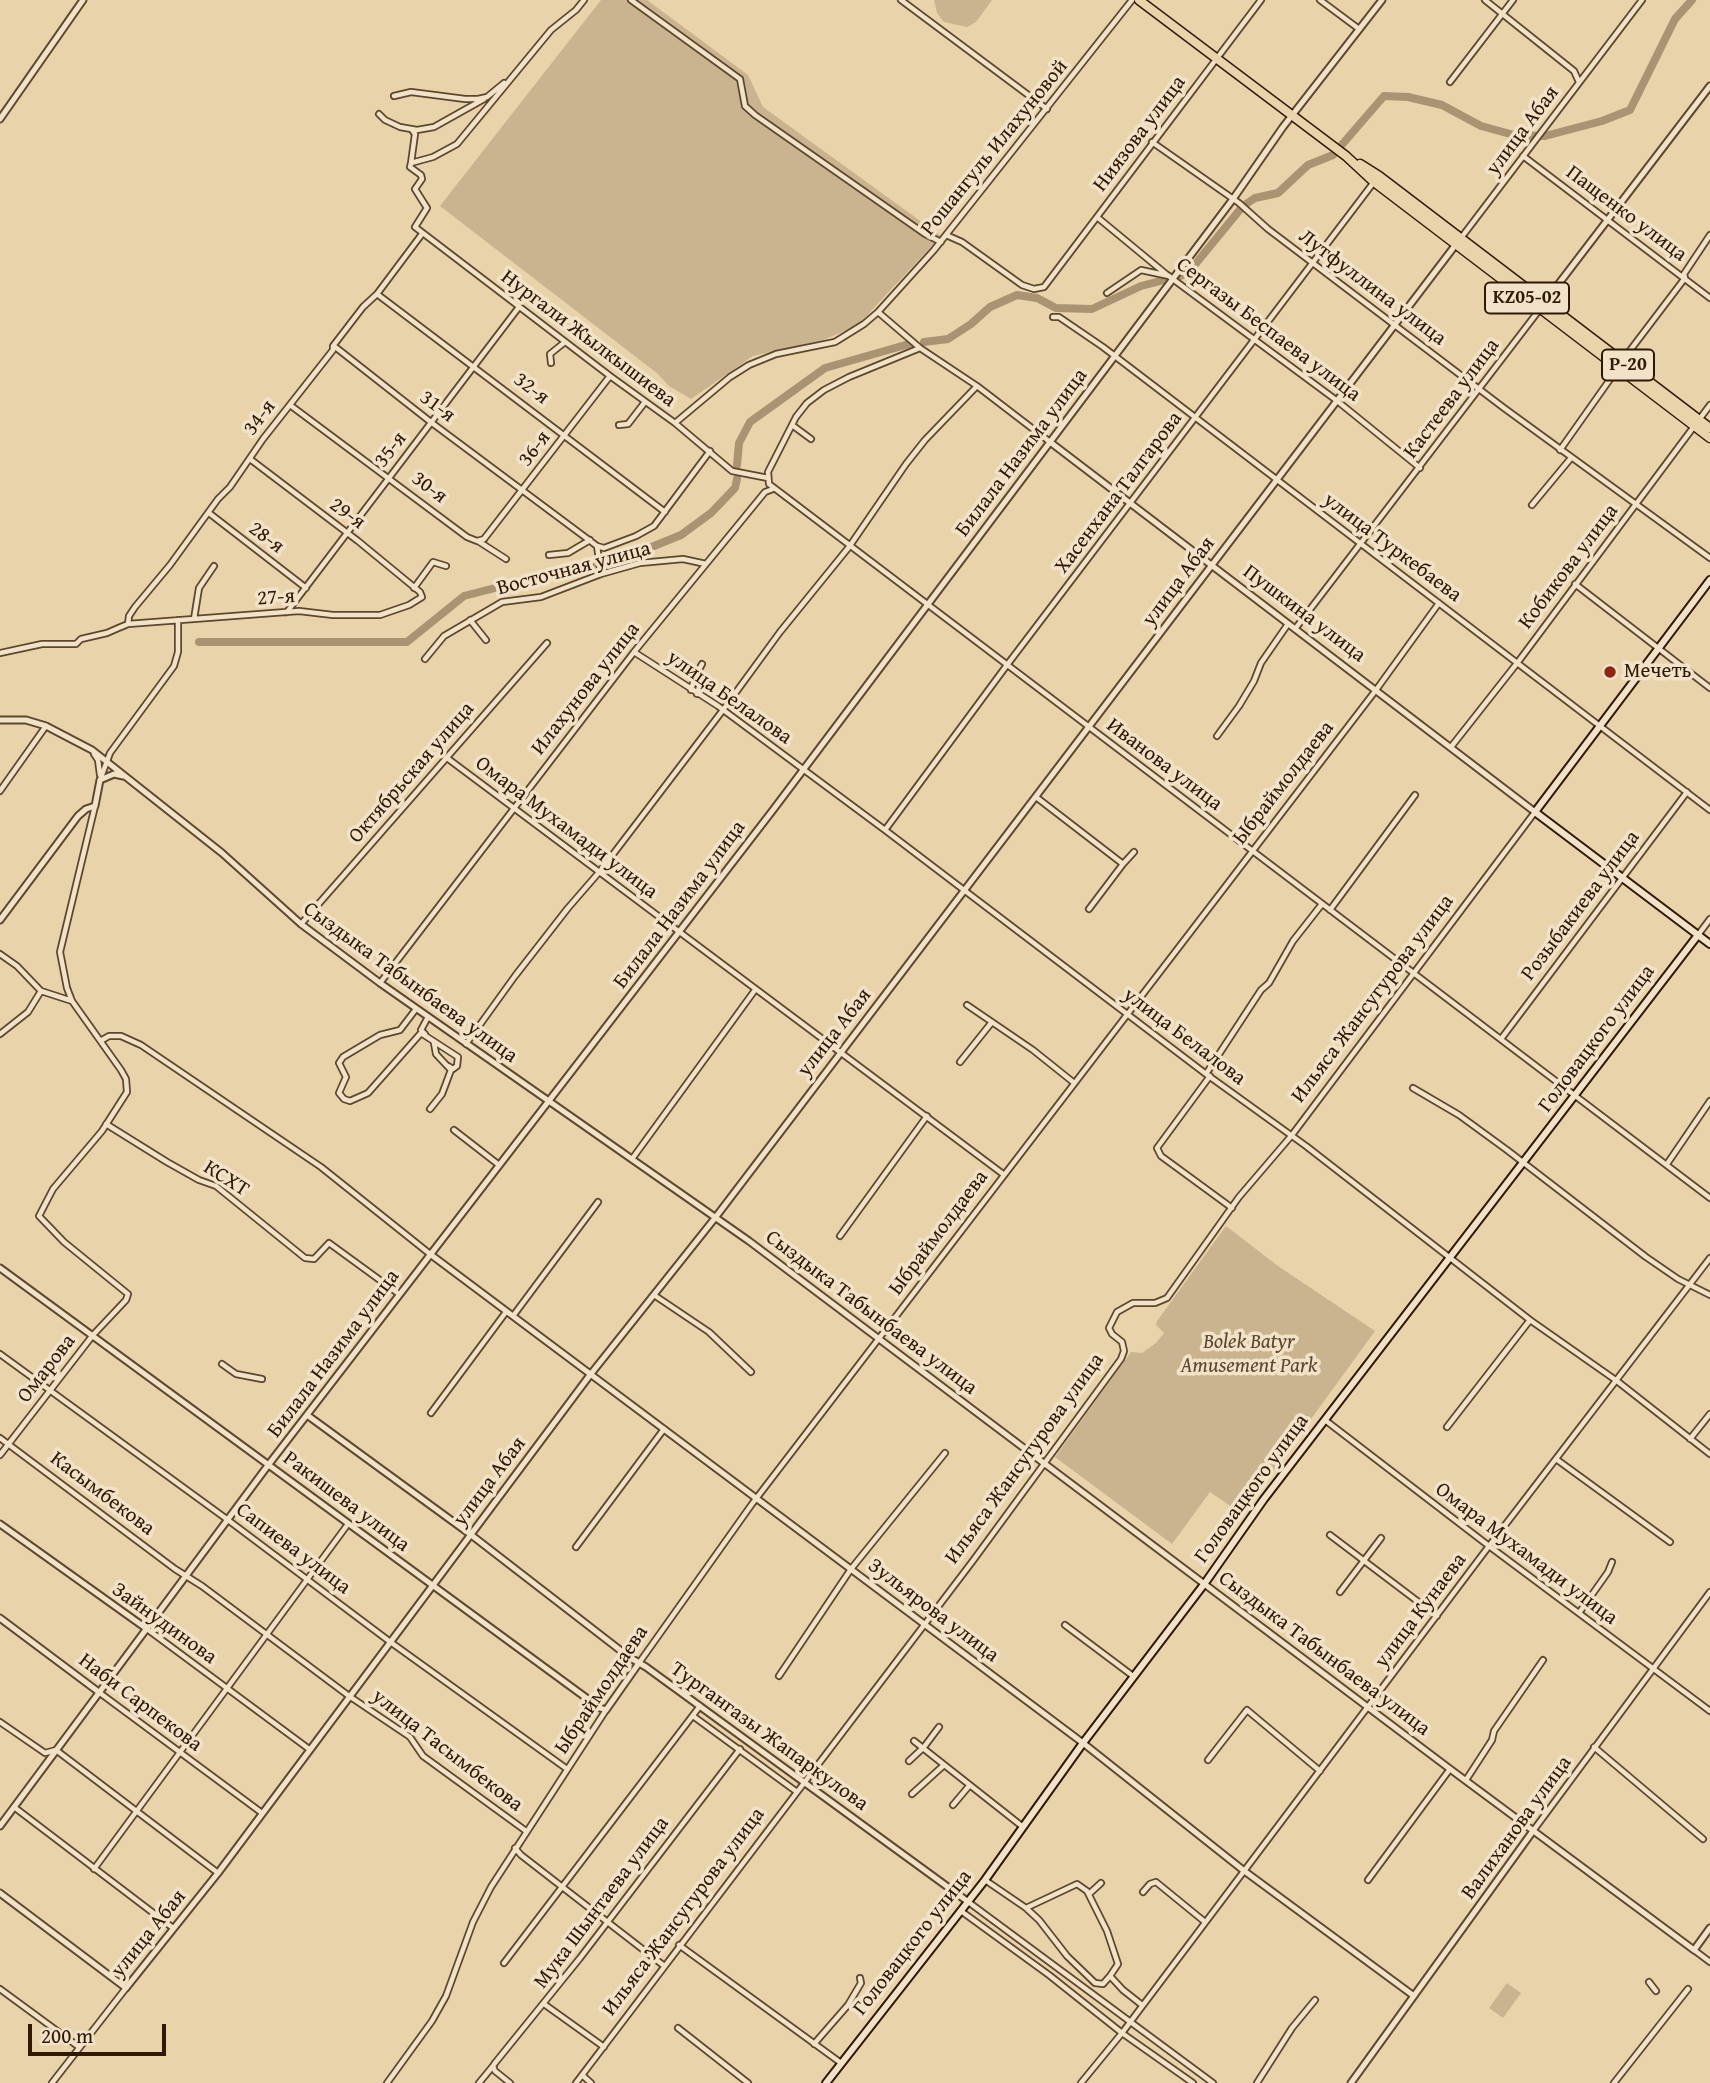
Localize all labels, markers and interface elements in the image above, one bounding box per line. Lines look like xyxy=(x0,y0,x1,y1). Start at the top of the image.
street label: Рошангуль Илахуновой xyxy=(916,55,1074,241)
street label: Ниязова улица xyxy=(1088,71,1192,197)
street label: улица Абая xyxy=(1481,81,1565,181)
street label: Пащенко улица xyxy=(1561,160,1691,268)
street label: Лутфуллина улица xyxy=(1293,224,1451,352)
street label: Сергазы Беспаева улица xyxy=(1171,252,1365,408)
street label: Нургали Жылкышиева xyxy=(496,265,680,413)
road number: KZ05-02 xyxy=(1485,282,1569,314)
street label: Кастеева улица xyxy=(1399,334,1505,464)
road number: Р-20 xyxy=(1602,350,1654,380)
street label: Билала Назима улица xyxy=(951,364,1093,542)
street label: 32-я xyxy=(508,367,554,411)
street label: 31-я xyxy=(414,385,460,429)
street label: 34-я xyxy=(238,395,282,441)
street label: Хасенхана Талгарова xyxy=(1050,407,1188,579)
street label: 36-я xyxy=(513,426,557,472)
street label: 35-я xyxy=(369,427,413,473)
street label: 30-я xyxy=(406,466,452,510)
street label: улица Туркебаева xyxy=(1318,488,1466,608)
street label: 29-я xyxy=(324,493,370,535)
street label: Кобикова улица xyxy=(1514,499,1624,635)
street label: 28-я xyxy=(243,516,289,560)
street label: улица Абая xyxy=(1137,532,1221,632)
street label: Восточная улица xyxy=(494,536,654,602)
street label: Пушкина улица xyxy=(1238,560,1370,668)
street label: 27-я xyxy=(256,584,296,612)
street label: Илахунова улица xyxy=(526,618,646,760)
street label: улица Белалова xyxy=(662,645,796,751)
place label: Мечеть xyxy=(1624,659,1691,685)
marker: Мечеть xyxy=(1602,664,1618,680)
street label: Октябрьская улица xyxy=(344,697,480,849)
street label: Иванова улица xyxy=(1101,713,1227,817)
street label: Ыбраймолдаева xyxy=(1228,716,1340,850)
street label: Омара Мухамади улица xyxy=(470,751,662,905)
street label: Билала Назима улица xyxy=(609,816,751,994)
street label: Розыбакиева улица xyxy=(1516,826,1646,986)
street label: Ильяса Жансугурова улица xyxy=(1286,890,1460,1108)
street label: Сыздыка Табынбаева улица xyxy=(298,897,522,1069)
street label: Головацкого улица xyxy=(1533,960,1661,1118)
street label: улица Белалова xyxy=(1118,983,1250,1091)
street label: улица Абая xyxy=(793,984,877,1082)
street label: КСХТ xyxy=(199,1155,253,1203)
street label: Ыбраймолдаева xyxy=(884,1166,994,1300)
street label: Сыздыка Табынбаева улица xyxy=(760,1225,982,1401)
street label: Билала Назима улица xyxy=(263,1265,405,1443)
street label: Омарова xyxy=(12,1330,82,1408)
park label: Bolek Batyr Amusement Park xyxy=(1181,1330,1317,1380)
street label: Ильяса Жансугурова улица xyxy=(940,1349,1110,1569)
street label: Головацкого улица xyxy=(1190,1410,1314,1568)
street label: улица Абая xyxy=(448,1432,532,1532)
street label: Касымбекова xyxy=(45,1446,159,1542)
street label: Ракишева улица xyxy=(278,1446,414,1558)
street label: Омара Мухамади улица xyxy=(1430,1477,1622,1631)
street label: Сапиева улица xyxy=(231,1498,355,1600)
street label: улица Кунаева xyxy=(1370,1549,1472,1673)
street label: Зульярова улица xyxy=(863,1554,1003,1668)
street label: Сыздыка Табынбаева улица xyxy=(1213,1566,1435,1742)
street label: Зайнудинова xyxy=(107,1578,221,1670)
street label: Ыбраймолдаева xyxy=(550,1621,654,1759)
street label: Наби Сарпекова xyxy=(73,1648,207,1758)
street label: Тургангазы Жапаркулова xyxy=(665,1657,873,1817)
street label: улица Тасымбекова xyxy=(366,1684,528,1818)
street label: Валиханова улица xyxy=(1457,1751,1577,1905)
street label: Ильяса Жансугурова улица xyxy=(597,1803,771,2021)
street label: Мука Шынтаева улица xyxy=(529,1812,675,1994)
street label: Головацкого улица xyxy=(848,1865,978,2021)
street label: улица Абая xyxy=(106,1885,192,1983)
scale bar xyxy=(32,2010,170,2054)
text: 200 m xyxy=(41,2020,93,2051)

